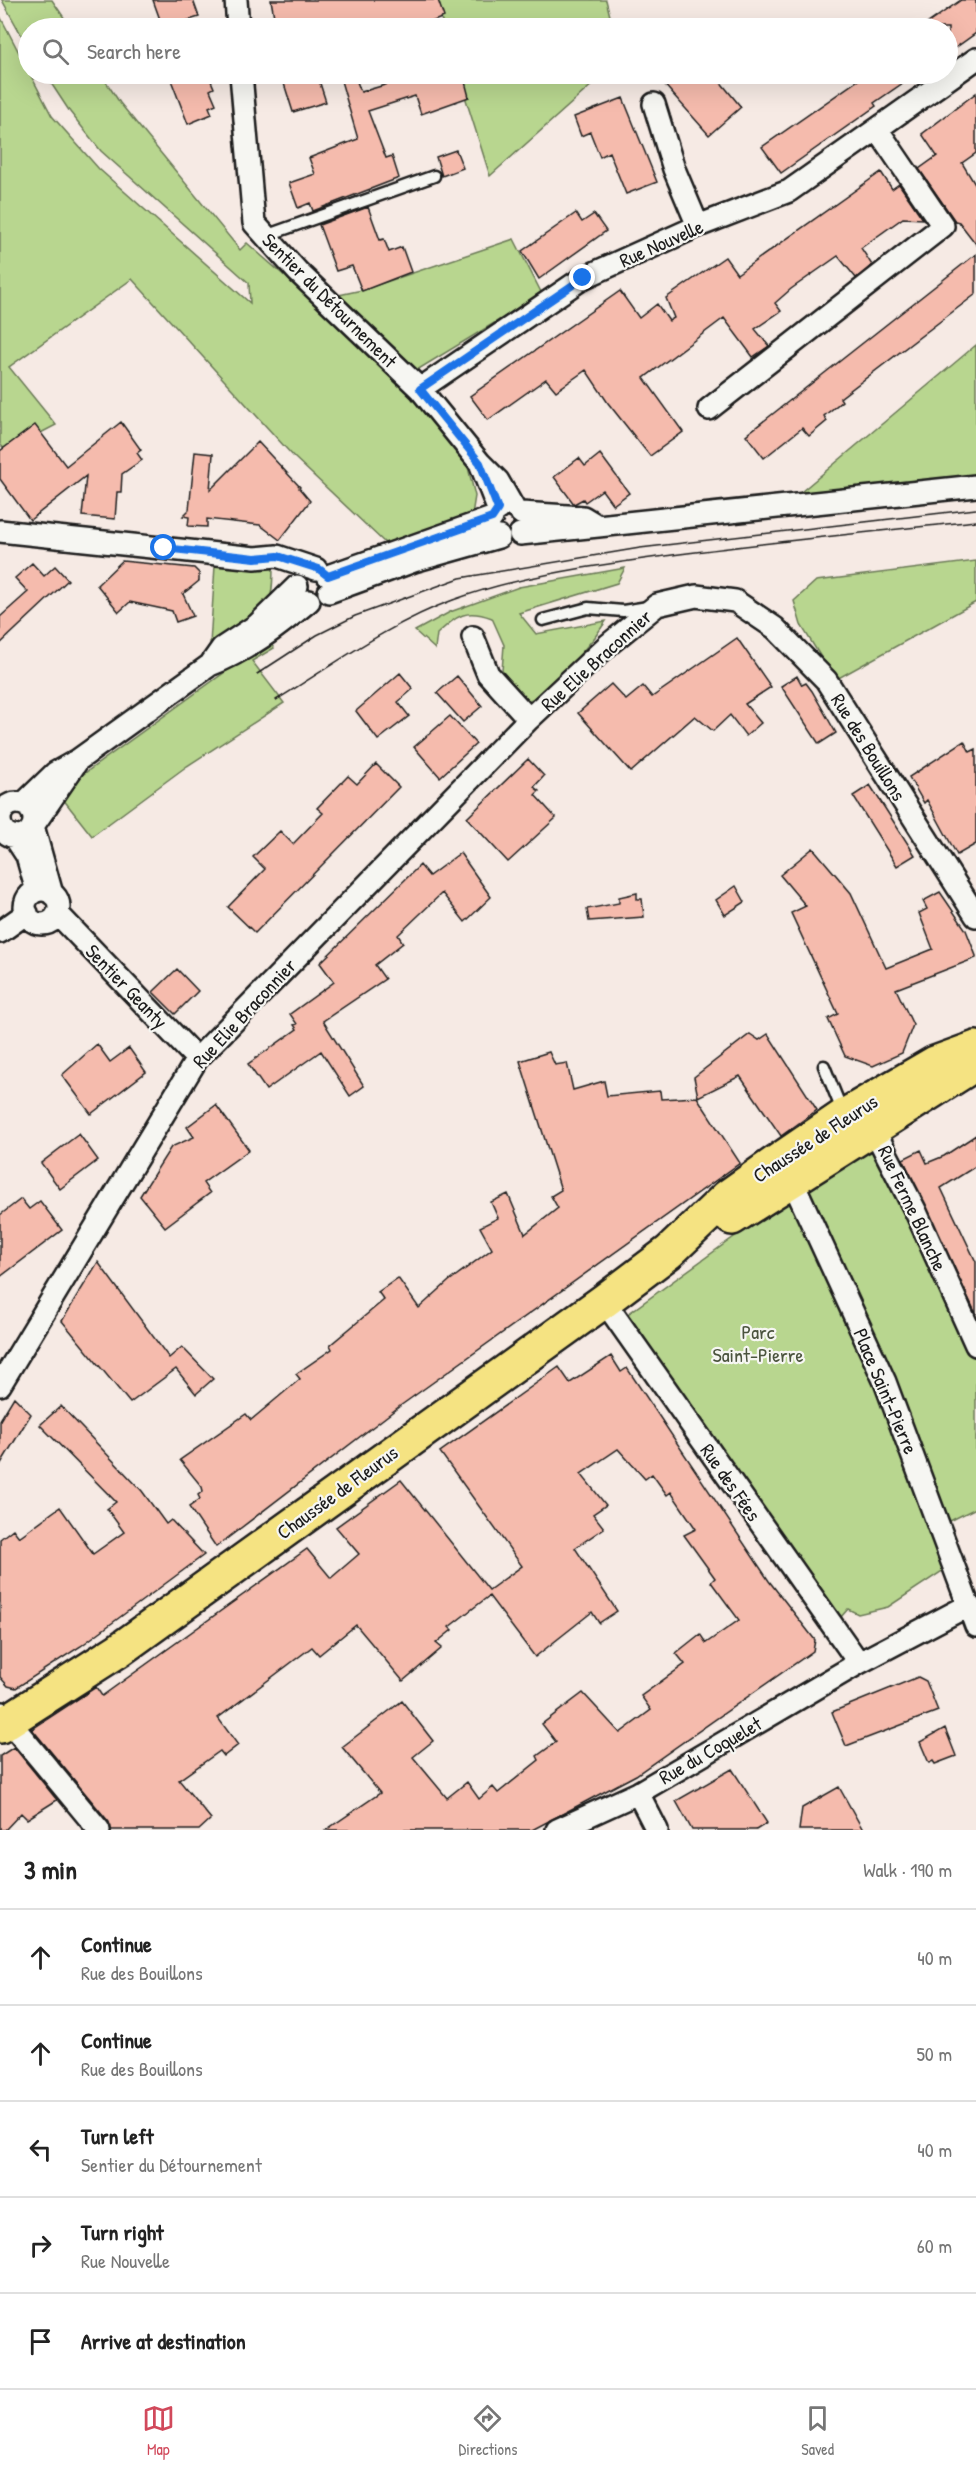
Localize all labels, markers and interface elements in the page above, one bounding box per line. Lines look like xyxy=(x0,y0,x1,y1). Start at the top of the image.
search box xyxy=(18,18,958,84)
icon: search xyxy=(39,35,72,68)
text: Search here xyxy=(87,36,181,66)
street label: Rue Nouvelle xyxy=(615,213,707,273)
street label: Sentier du Détournement xyxy=(257,227,404,374)
route end xyxy=(569,264,595,290)
route start xyxy=(150,534,176,560)
street label: Rue Elie Braconnier xyxy=(535,603,657,717)
street label: Rue des Bouillons xyxy=(825,688,913,806)
street label: Sentier Geanty xyxy=(80,938,174,1034)
street label: Rue Elie Braconnier xyxy=(186,952,302,1074)
street label: Chaussée de Fleurus xyxy=(747,1087,883,1188)
street label: Rue Ferme Blanche xyxy=(872,1141,954,1275)
park label: Parc Saint-Pierre xyxy=(713,1318,803,1368)
street label: Place Saint-Pierre xyxy=(847,1324,925,1458)
street label: Rue des Fées xyxy=(694,1438,768,1526)
street label: Chaussée de Fleurus xyxy=(271,1439,403,1545)
street label: Rue du Coquelet xyxy=(654,1709,767,1790)
text: 3 min xyxy=(24,1852,77,1887)
text: Walk · 190 m xyxy=(863,1856,952,1883)
text: Continue xyxy=(81,1929,152,1959)
icon: ahead xyxy=(24,1941,57,1974)
text: 40 m xyxy=(917,1944,952,1971)
text: Rue des Bouillons xyxy=(81,1959,203,1986)
text: Continue xyxy=(81,2025,152,2055)
icon: ahead xyxy=(24,2037,57,2070)
text: 50 m xyxy=(916,2040,952,2067)
text: Rue des Bouillons xyxy=(81,2055,203,2082)
text: Turn left xyxy=(81,2121,154,2151)
icon: left xyxy=(24,2133,57,2166)
text: 40 m xyxy=(917,2136,952,2163)
text: Sentier du Détournement xyxy=(81,2151,262,2178)
text: Turn right xyxy=(81,2217,164,2247)
icon: right xyxy=(24,2229,57,2262)
text: 60 m xyxy=(917,2232,952,2259)
text: Rue Nouvelle xyxy=(81,2247,170,2274)
icon: arrive xyxy=(24,2325,57,2358)
text: Arrive at destination xyxy=(81,2326,246,2356)
tab: Map xyxy=(142,2402,175,2460)
tab: Directions xyxy=(459,2402,517,2460)
tab: Saved xyxy=(801,2402,834,2460)

